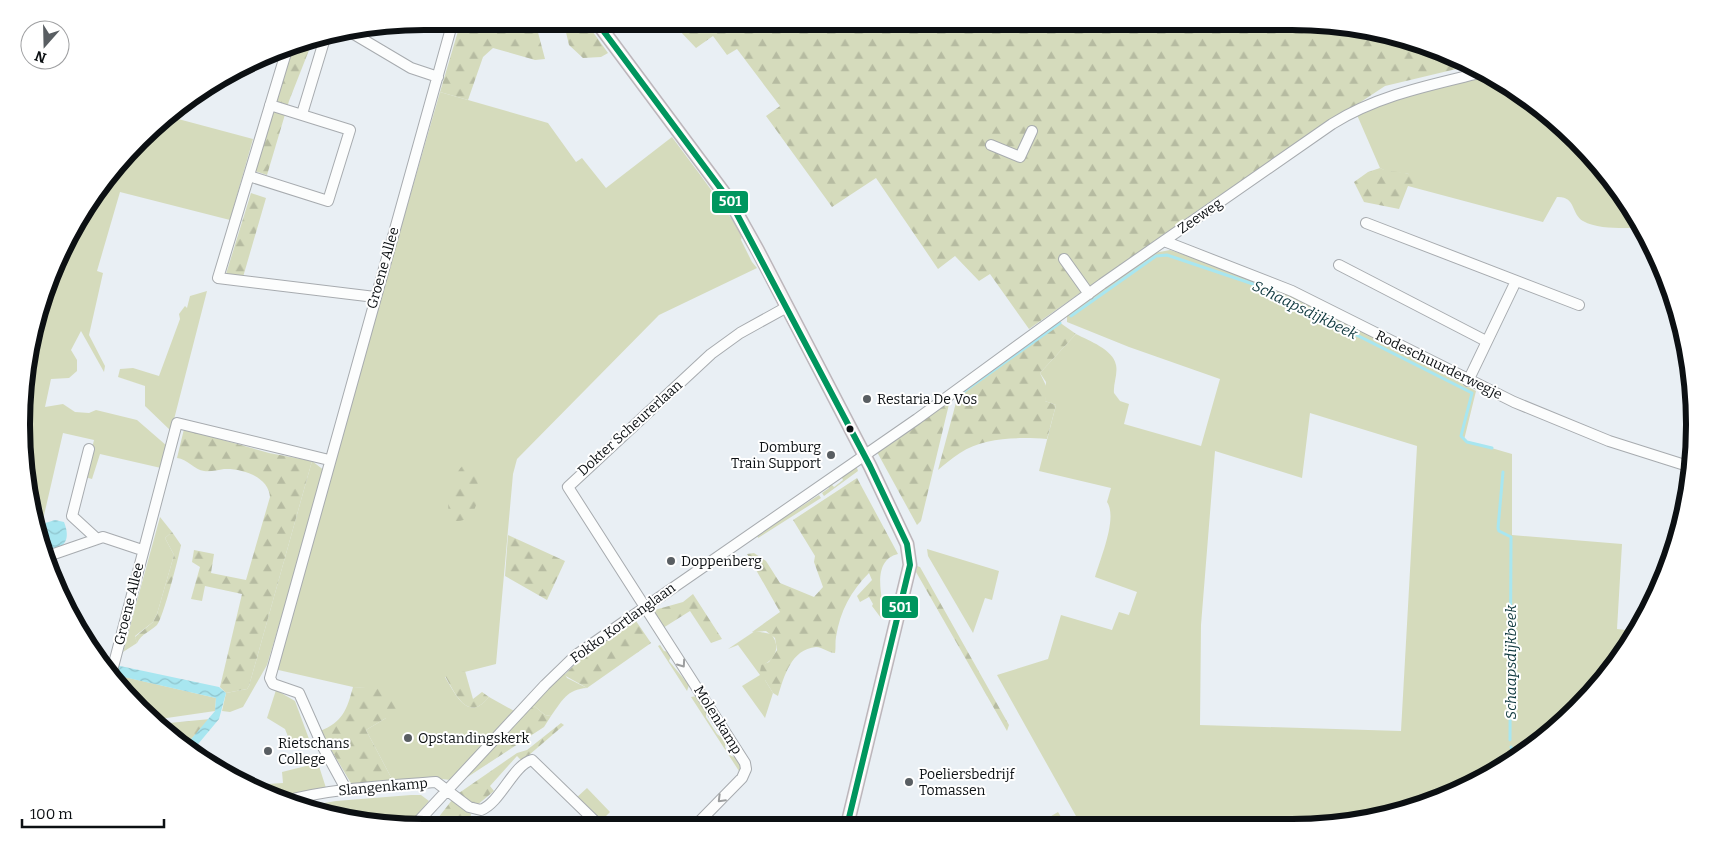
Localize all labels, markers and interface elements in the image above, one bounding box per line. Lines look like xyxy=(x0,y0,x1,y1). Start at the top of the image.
north arrow xyxy=(20,20,70,70)
text: N xyxy=(33,47,49,67)
line badge: 501 xyxy=(711,190,749,214)
text: 501 xyxy=(719,193,741,210)
street label: Zeeweg xyxy=(1175,195,1225,237)
street label: Groene Allee xyxy=(363,225,403,311)
water label: Schaapsdijkbeek xyxy=(1249,277,1361,344)
street label: Rodeschuurderwegje xyxy=(1373,327,1505,403)
street label: Dokter Scheurerlaan xyxy=(574,376,686,479)
place label: Restaria De Vos xyxy=(877,391,977,408)
marker: Restaria De Vos xyxy=(861,393,873,405)
unlabelled marker xyxy=(845,424,855,434)
place label: Domburg Train Support xyxy=(731,439,821,472)
marker: Domburg Train Support xyxy=(825,449,837,461)
place label: Doppenberg xyxy=(681,553,762,570)
marker: Doppenberg xyxy=(665,555,677,567)
street label: Groene Allee xyxy=(111,561,147,647)
street label: Fokko Kortlanglaan xyxy=(567,579,679,667)
line badge: 501 xyxy=(881,595,919,619)
text: 501 xyxy=(889,599,911,616)
water label: Schaapsdijkbeek xyxy=(1502,604,1520,719)
one-way arrow xyxy=(676,659,686,668)
street label: Molenkamp xyxy=(690,683,746,757)
place label: Opstandingskerk xyxy=(418,730,529,747)
marker: Opstandingskerk xyxy=(402,732,414,744)
place label: Rietschans College xyxy=(278,735,349,768)
marker: Rietschans College xyxy=(262,745,274,757)
place label: Poeliersbedrijf Tomassen xyxy=(919,766,1015,799)
street label: Slangenkamp xyxy=(338,775,428,799)
marker: Poeliersbedrijf Tomassen xyxy=(903,776,915,788)
one-way arrow xyxy=(718,794,727,803)
scale bar xyxy=(22,796,165,828)
text: 100 m xyxy=(30,805,73,823)

